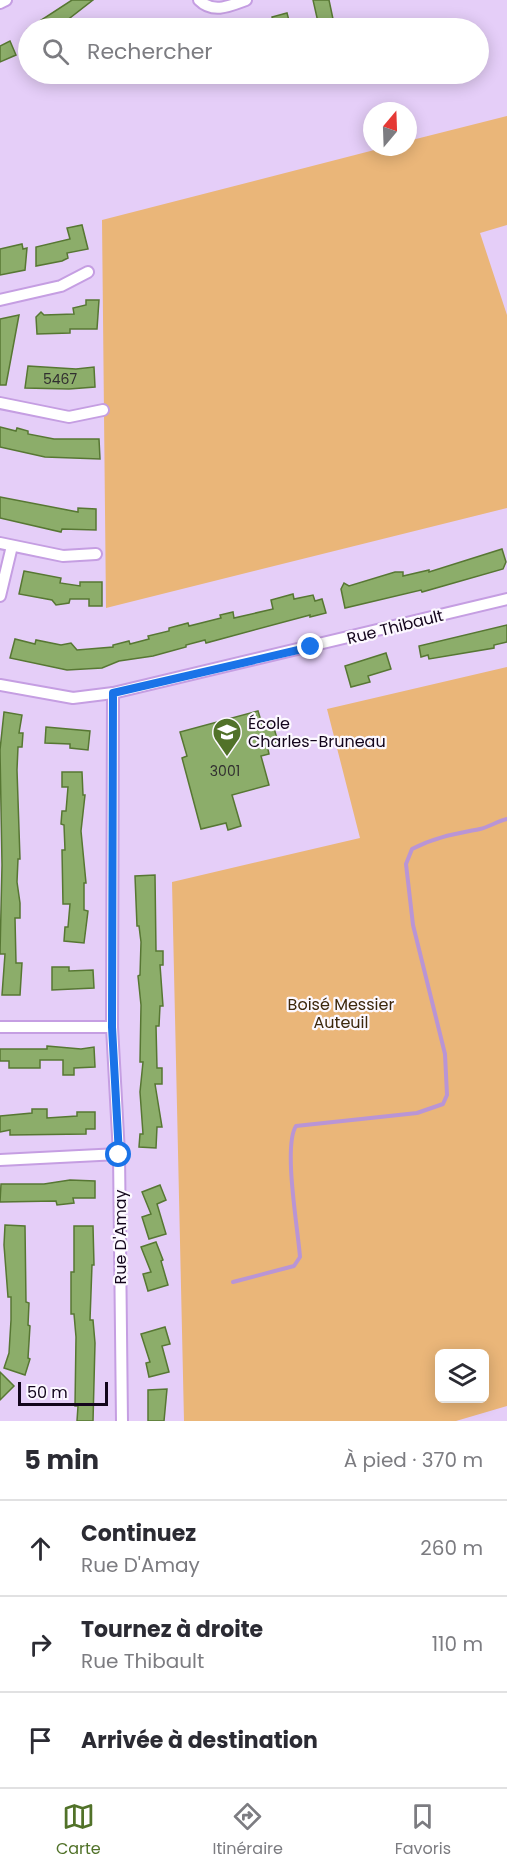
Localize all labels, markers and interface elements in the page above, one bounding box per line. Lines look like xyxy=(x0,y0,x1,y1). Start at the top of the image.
search box xyxy=(18,18,489,84)
icon: search xyxy=(39,35,72,68)
text: Rechercher xyxy=(87,36,213,67)
north arrow xyxy=(363,102,417,156)
house number: 5467 xyxy=(43,369,77,389)
street label: Rue Thibault xyxy=(344,604,446,650)
route end xyxy=(297,633,323,659)
place label: École Charles-Bruneau xyxy=(248,712,386,753)
school or university icon: École Charles-Bruneau xyxy=(211,716,243,758)
house number: 3001 xyxy=(210,761,240,781)
park label: Boisé Messier Auteuil xyxy=(288,993,394,1034)
route start xyxy=(105,1141,131,1167)
street label: Rue D'Amay xyxy=(109,1189,132,1285)
map controls xyxy=(435,1349,489,1403)
button: layers xyxy=(435,1349,489,1403)
scale bar xyxy=(18,1379,108,1406)
text: 50 m xyxy=(27,1381,68,1404)
text: 5 min xyxy=(24,1442,99,1478)
text: À pied · 370 m xyxy=(344,1446,483,1474)
text: Continuez xyxy=(81,1518,196,1549)
icon: ahead xyxy=(24,1532,57,1565)
text: 260 m xyxy=(420,1534,483,1562)
text: Rue D'Amay xyxy=(81,1551,200,1579)
text: Tournez à droite xyxy=(81,1614,263,1645)
icon: right xyxy=(24,1628,57,1661)
text: 110 m xyxy=(432,1630,483,1658)
text: Rue Thibault xyxy=(81,1647,204,1675)
icon: arrive xyxy=(24,1724,57,1757)
text: Arrivée à destination xyxy=(81,1725,318,1756)
tab: Carte xyxy=(56,1800,101,1861)
tab: Itinéraire xyxy=(213,1800,283,1861)
tab: Favoris xyxy=(395,1800,451,1861)

